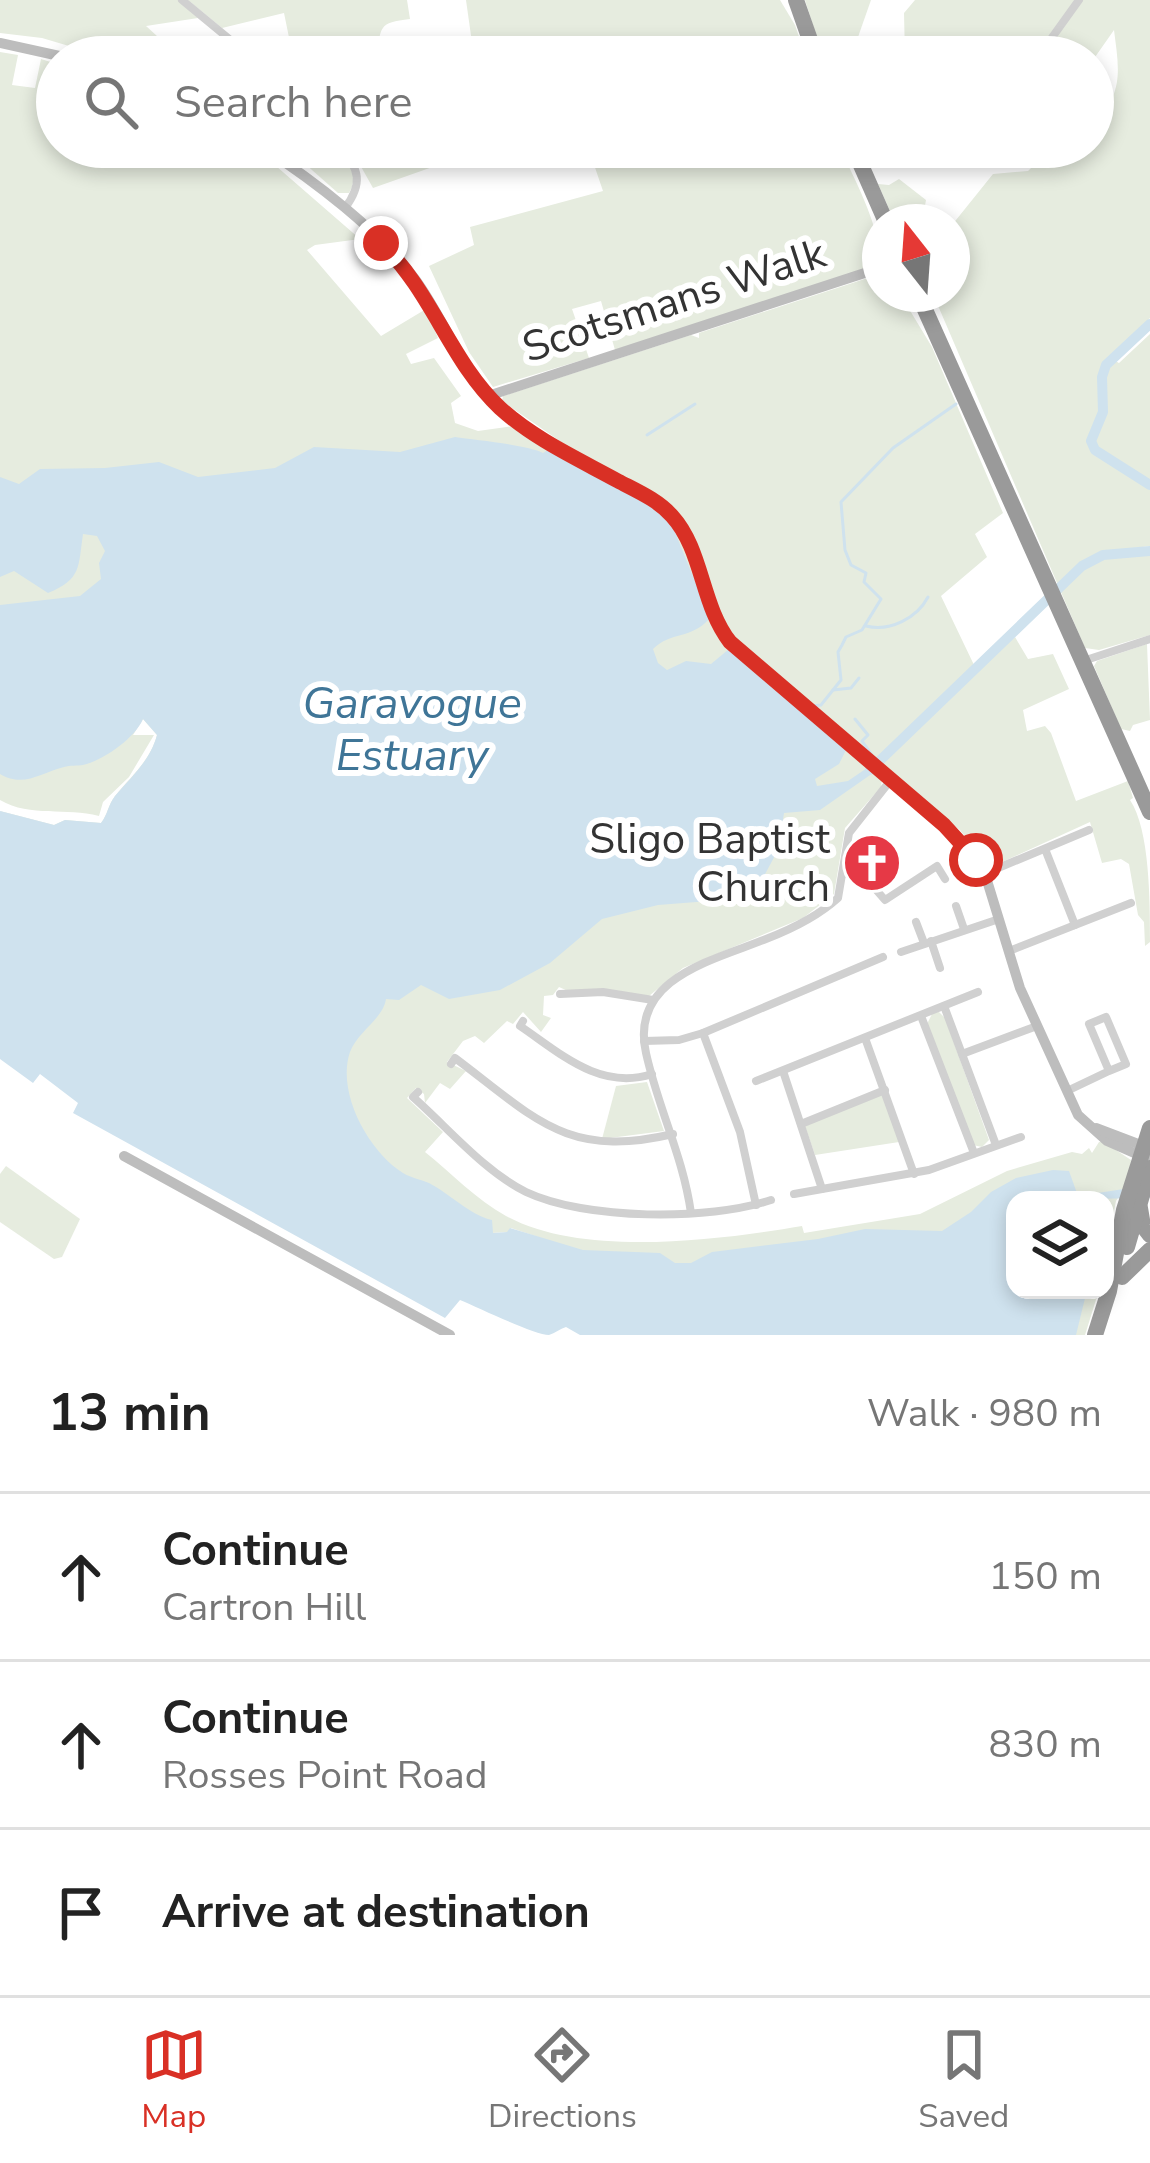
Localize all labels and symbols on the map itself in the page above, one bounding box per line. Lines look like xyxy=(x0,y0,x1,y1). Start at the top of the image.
north arrow xyxy=(862,204,970,312)
route end xyxy=(354,216,408,270)
street label: Scotsmans Walk xyxy=(515,225,834,377)
water label: Garavogue Estuary xyxy=(302,673,522,786)
place label: Sligo Baptist Church xyxy=(589,811,830,916)
church icon: Sligo Baptist Church xyxy=(841,832,903,894)
route start xyxy=(949,833,1003,887)

